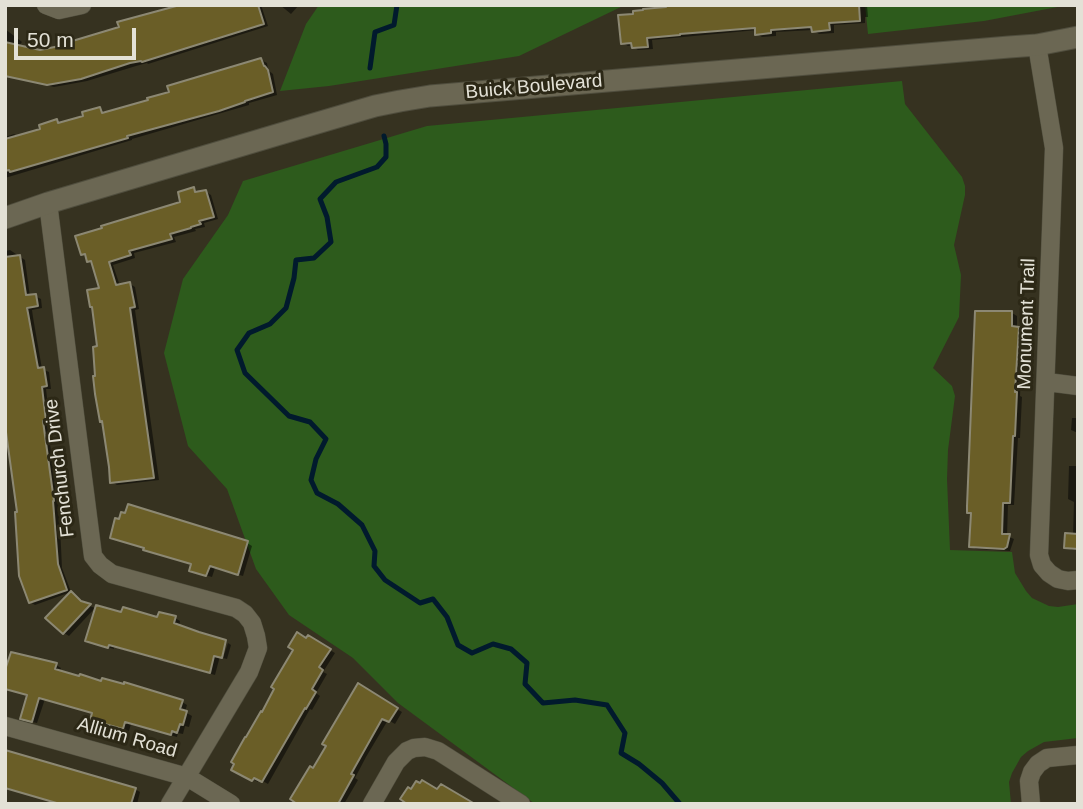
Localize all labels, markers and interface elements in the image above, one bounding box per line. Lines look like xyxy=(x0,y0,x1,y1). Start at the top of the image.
scale bar xyxy=(18,14,140,58)
text: 50 m xyxy=(27,28,74,51)
street label: Buick Boulevard xyxy=(465,70,603,104)
street label: Monument Trail xyxy=(1013,258,1041,390)
street label: Fenchurch Drive xyxy=(40,397,80,539)
street label: Allium Road xyxy=(75,713,179,763)

